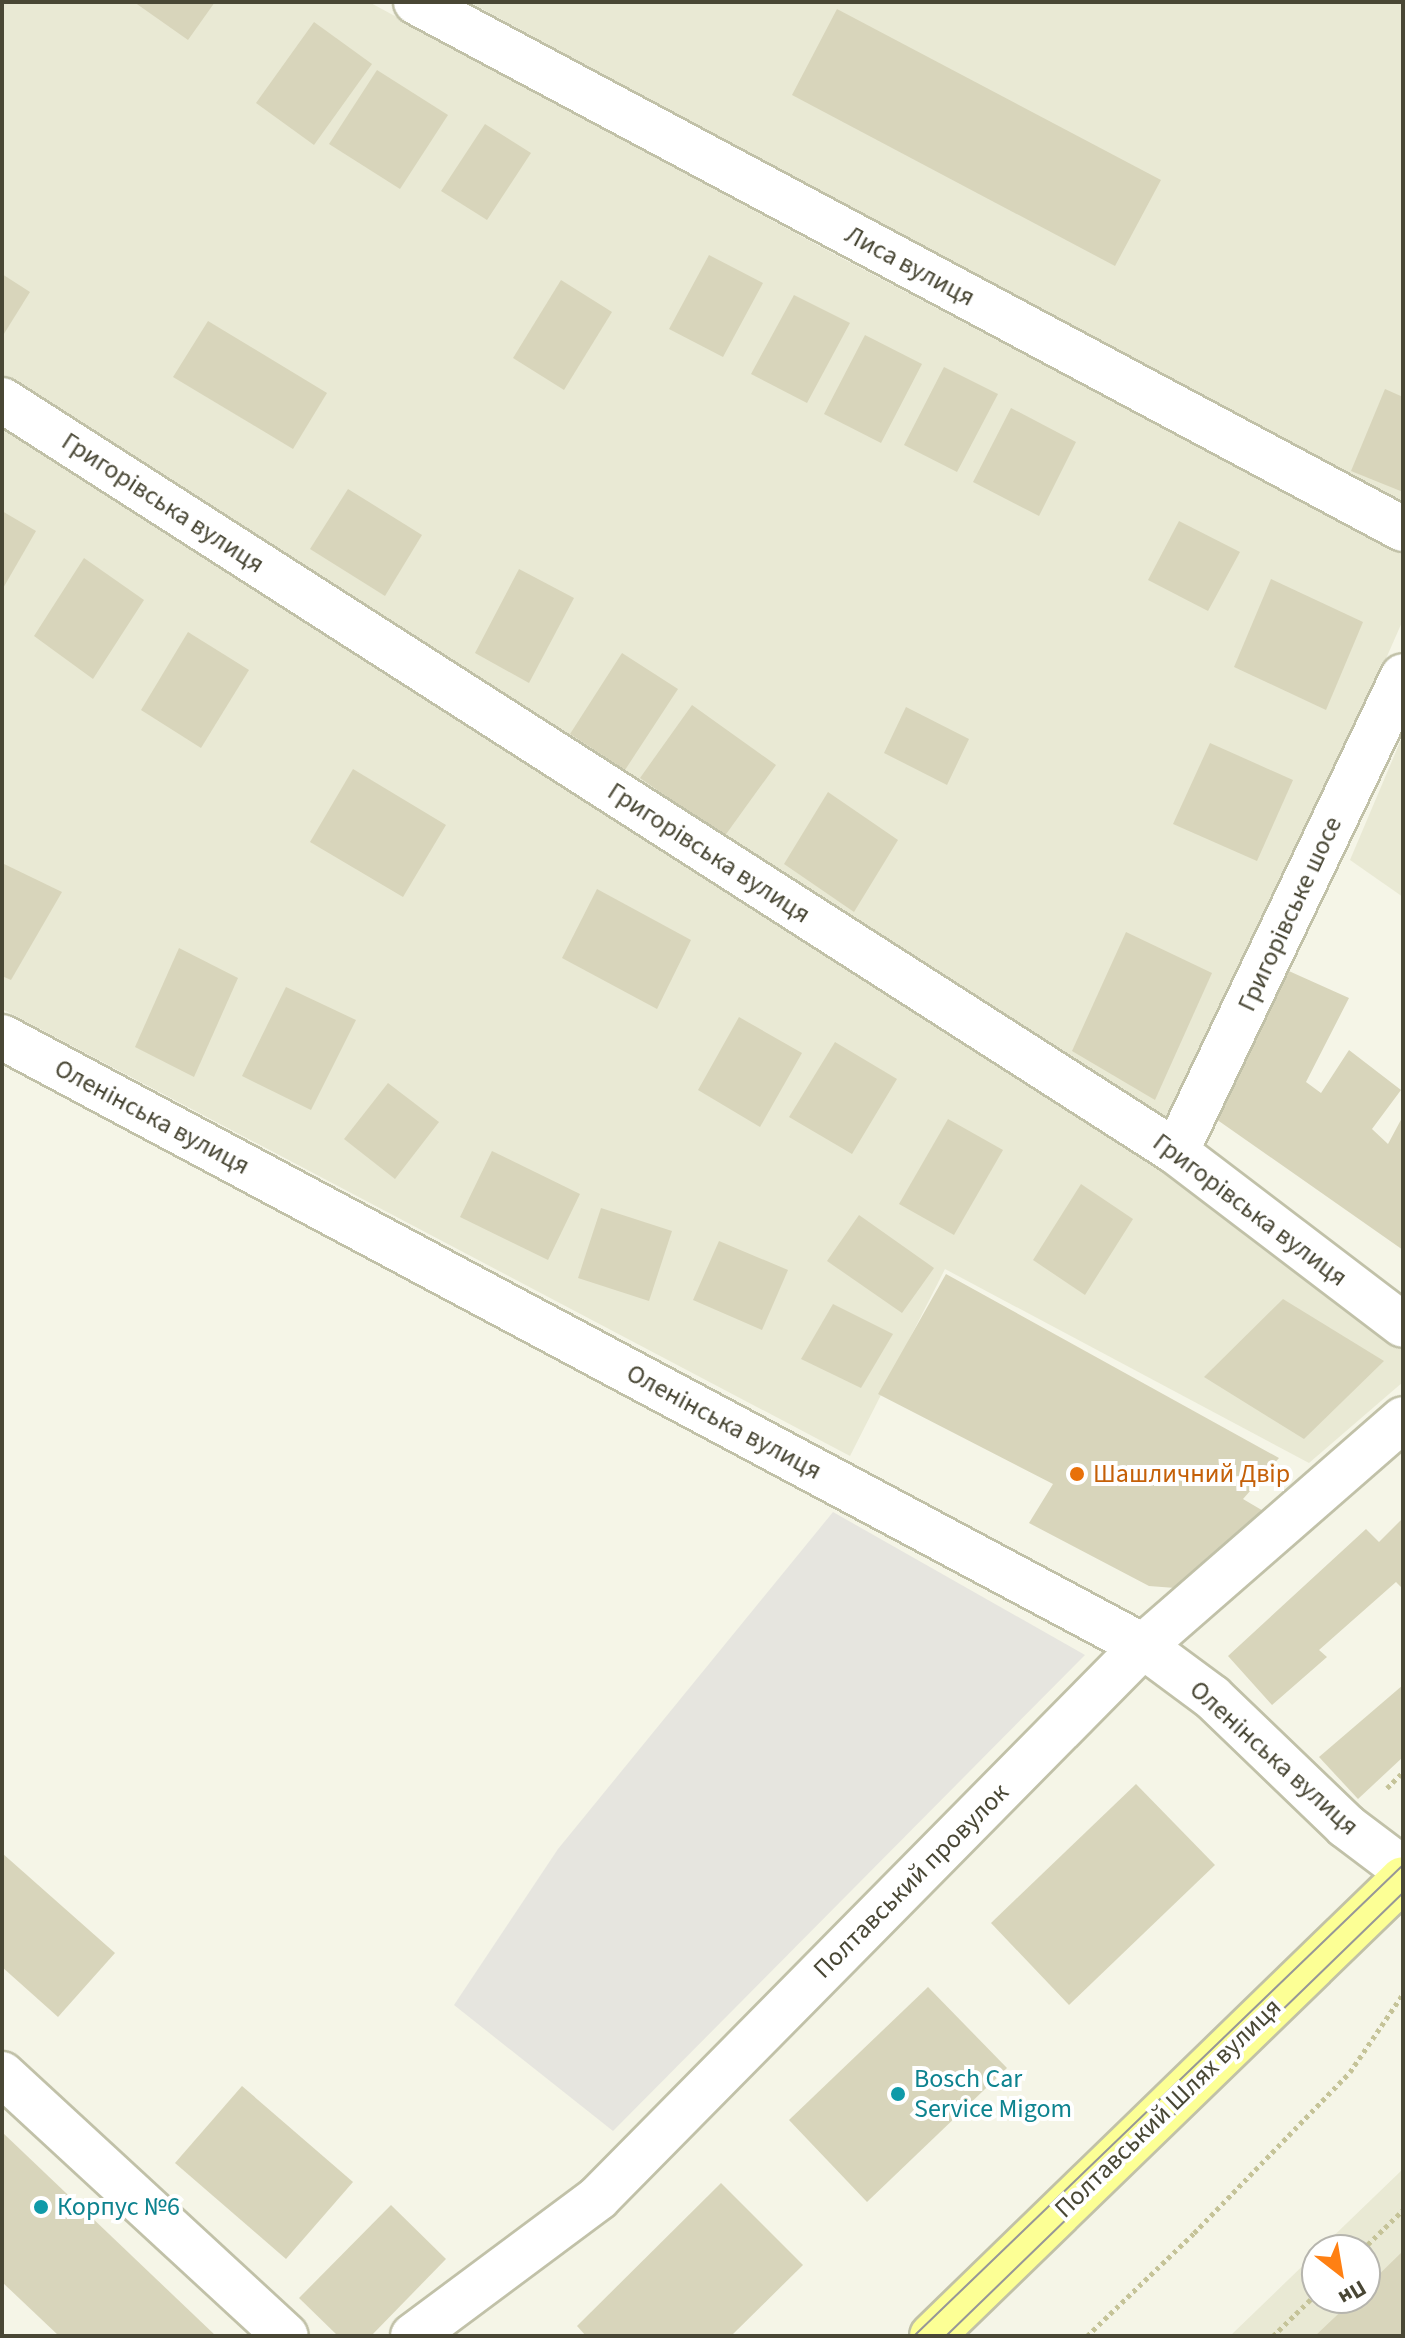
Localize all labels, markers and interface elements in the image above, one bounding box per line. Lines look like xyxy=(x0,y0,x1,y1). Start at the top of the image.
street label: Лиса вулиця xyxy=(840,219,980,313)
street label: Григорівська вулиця xyxy=(56,426,270,580)
street label: Григорівська вулиця xyxy=(602,776,816,930)
street label: Григорівське шосе xyxy=(1231,812,1349,1016)
street label: Оленінська вулиця xyxy=(49,1052,255,1182)
street label: Григорівська вулиця xyxy=(1147,1127,1353,1293)
street label: Оленінська вулиця xyxy=(621,1357,827,1487)
place label: Шашличний Двір xyxy=(1093,1458,1290,1490)
marker: Шашличний Двір xyxy=(1068,1465,1086,1483)
street label: Оленінська вулиця xyxy=(1183,1674,1365,1842)
street label: Полтавський провулок xyxy=(807,1777,1015,1985)
street label: Полтавський Шлях вулиця xyxy=(1048,1992,1288,2224)
place label: Bosch Car Service Migom xyxy=(914,2063,1072,2124)
marker: Bosch Car Service Migom xyxy=(889,2085,907,2103)
place label: Корпус №6 xyxy=(57,2191,180,2223)
marker: Корпус №6 xyxy=(32,2198,50,2216)
north arrow xyxy=(1301,2234,1381,2314)
text: Пн xyxy=(1332,2272,1372,2314)

